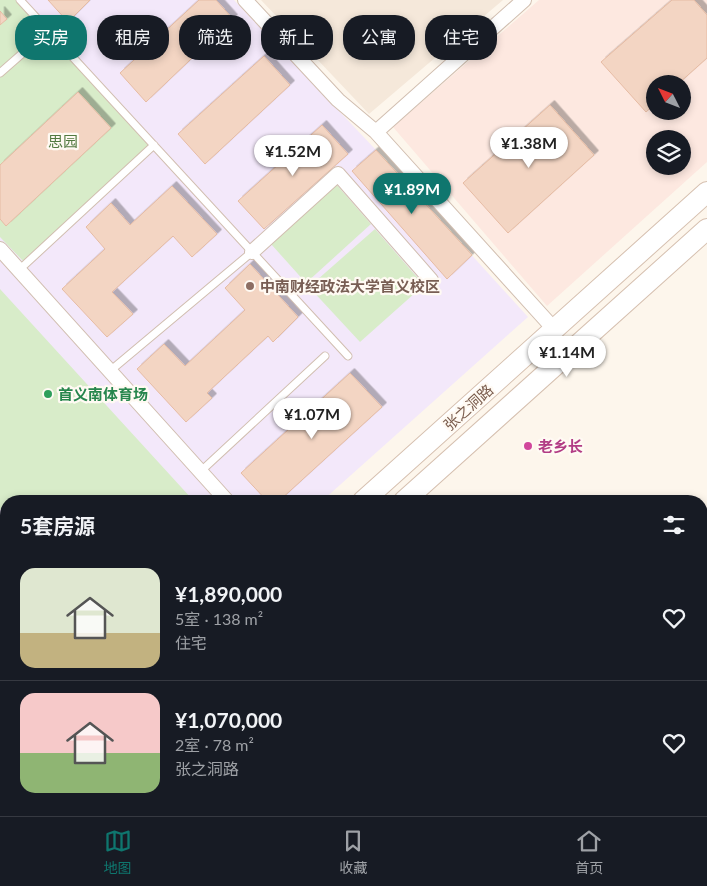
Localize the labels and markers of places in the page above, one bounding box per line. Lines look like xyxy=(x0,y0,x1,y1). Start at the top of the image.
pin: ¥1.38M xyxy=(488,126,570,169)
pin: ¥1.52M xyxy=(252,134,334,177)
pin: ¥1.89M xyxy=(371,172,453,215)
place label: 中南财经政法大学首义校区 xyxy=(260,277,440,295)
marker: 中南财经政法大学首义校区 xyxy=(244,280,256,292)
pin: ¥1.14M xyxy=(526,336,608,378)
place label: 首义南体育场 xyxy=(58,385,148,403)
marker: 首义南体育场 xyxy=(42,388,54,400)
pin: ¥1.07M xyxy=(271,398,353,440)
place label: 老乡长 xyxy=(538,437,583,455)
marker: 老乡长 xyxy=(522,440,534,452)

